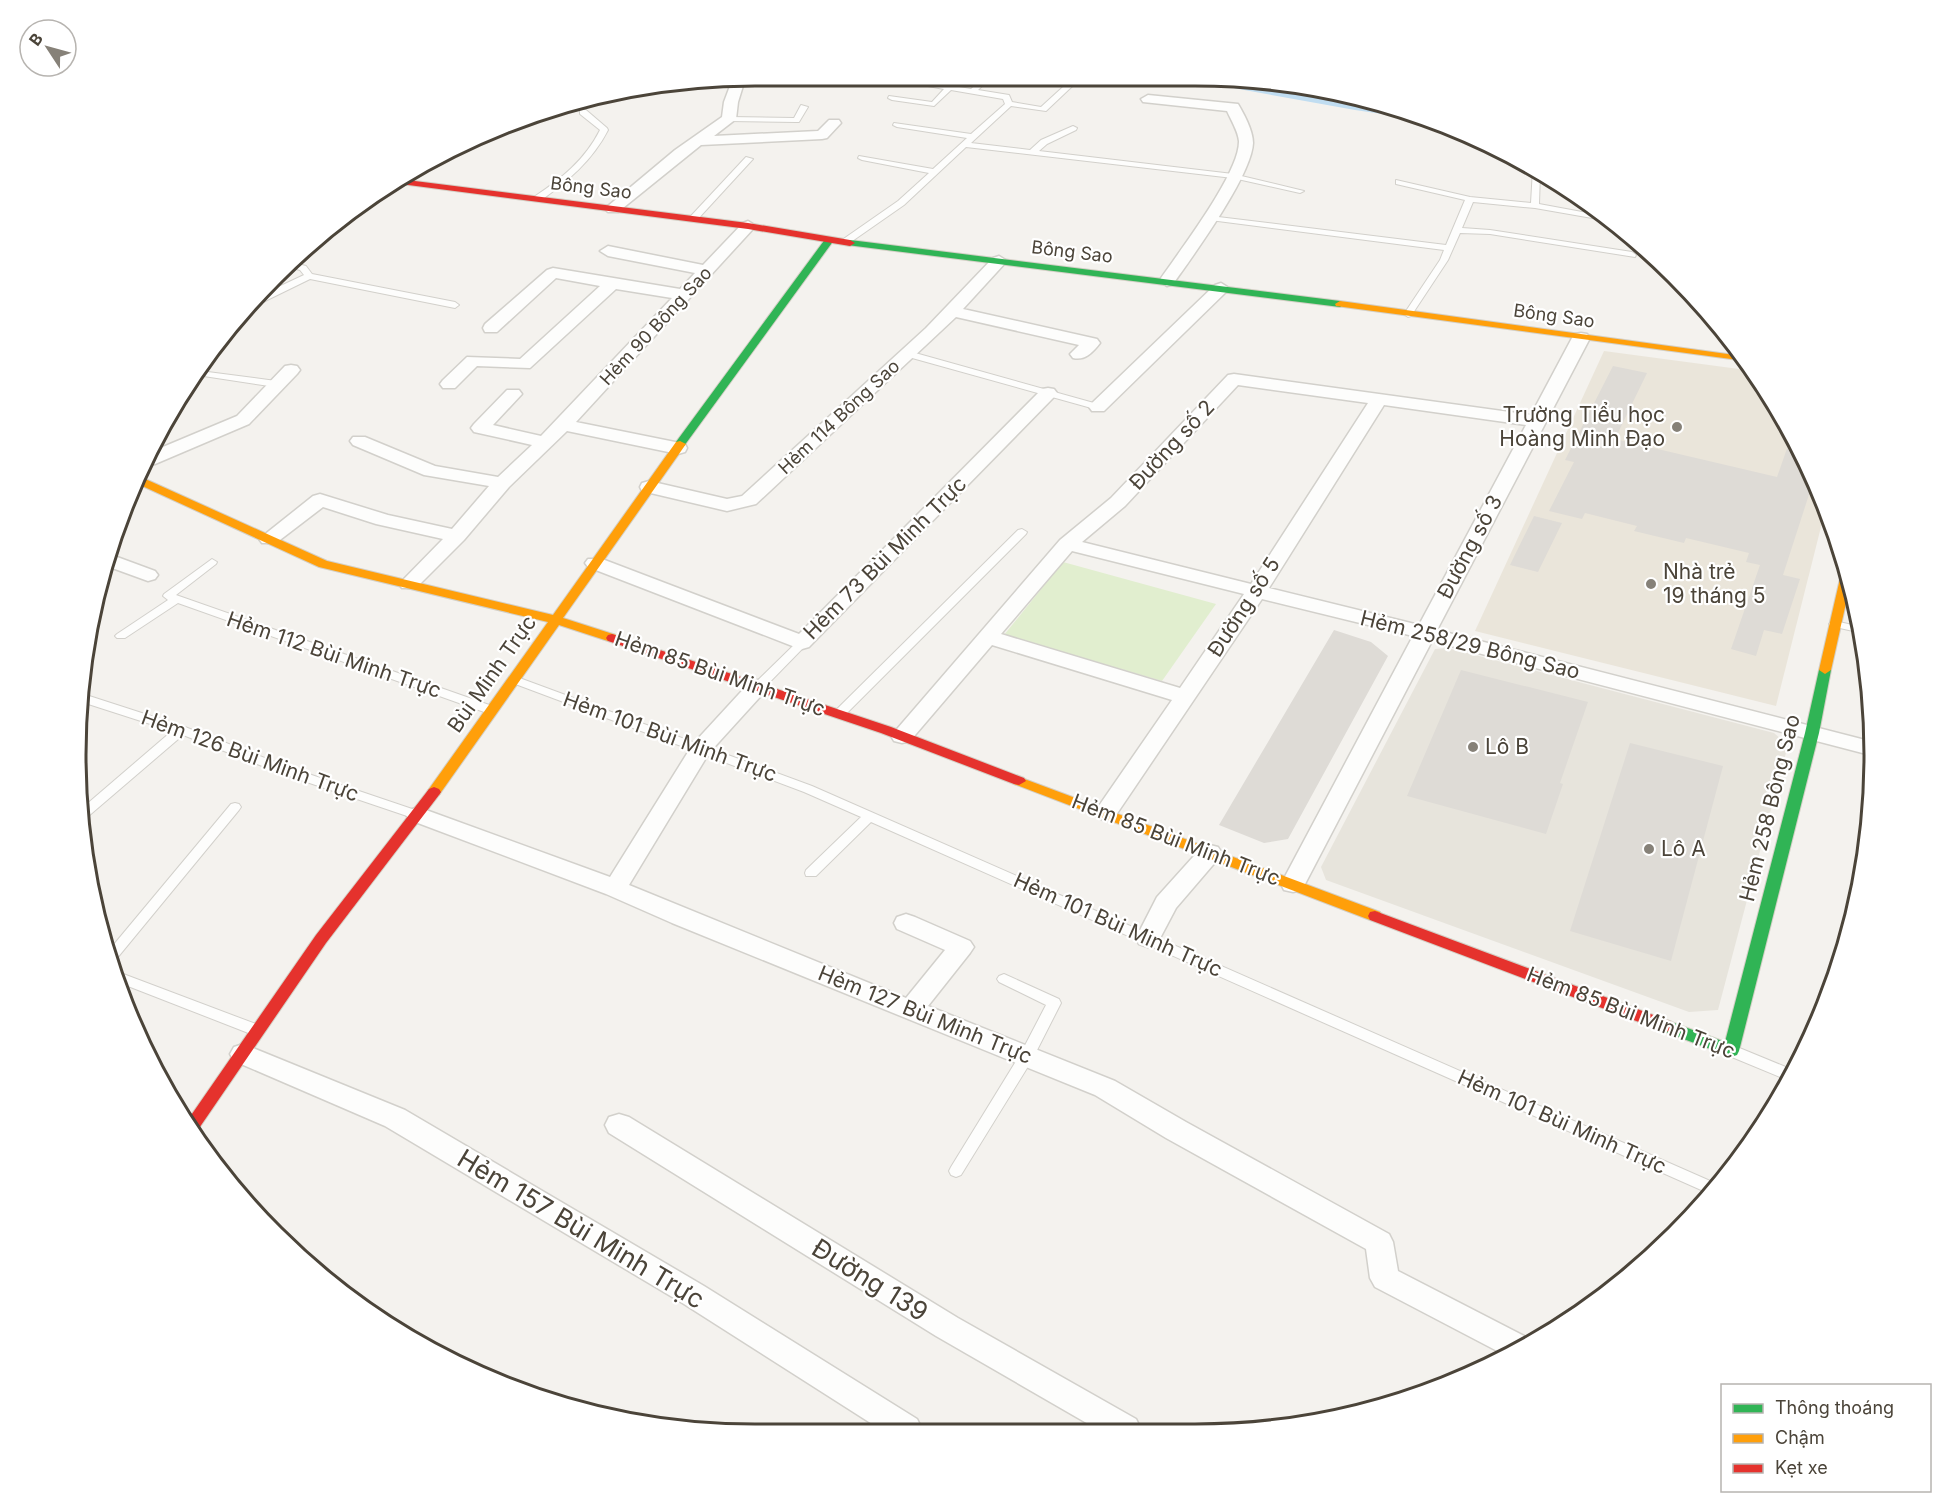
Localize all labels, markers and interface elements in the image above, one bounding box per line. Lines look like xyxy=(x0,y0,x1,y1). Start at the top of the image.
north arrow xyxy=(18,18,78,78)
text: B xyxy=(25,29,47,49)
street label: Bông Sao xyxy=(549,172,633,203)
street label: Bông Sao xyxy=(1030,236,1114,267)
street label: Hẻm 90 Bông Sao xyxy=(595,262,716,389)
street label: Bông Sao xyxy=(1512,299,1596,332)
street label: Hẻm 114 Bông Sao xyxy=(774,355,904,478)
street label: Đường số 2 xyxy=(1124,395,1220,495)
place label: Trường Tiểu học Hoàng Minh Đạo xyxy=(1499,402,1665,451)
marker: Trường Tiểu học Hoàng Minh Đạo xyxy=(1670,420,1684,434)
street label: Hẻm 73 Bùi Minh Trực xyxy=(798,471,971,644)
street label: Đường số 3 xyxy=(1432,491,1507,603)
street label: Đường số 5 xyxy=(1202,552,1285,661)
place label: Nhà trẻ 19 tháng 5 xyxy=(1663,559,1766,608)
marker: Nhà trẻ 19 tháng 5 xyxy=(1644,577,1658,591)
street label: Hẻm 258/29 Bông Sao xyxy=(1358,605,1583,684)
street label: Hẻm 112 Bùi Minh Trực xyxy=(224,606,445,703)
street label: Bùi Minh Trực xyxy=(442,610,541,737)
street label: Hẻm 85 Bùi Minh Trực xyxy=(612,626,829,721)
street label: Hẻm 101 Bùi Minh Trực xyxy=(560,686,780,787)
street label: Hẻm 126 Bùi Minh Trực xyxy=(138,705,362,807)
street label: Hẻm 258 Bông Sao xyxy=(1734,712,1805,904)
place label: Lô B xyxy=(1485,734,1529,759)
marker: Lô B xyxy=(1466,740,1480,754)
street label: Hẻm 85 Bùi Minh Trực xyxy=(1069,788,1284,891)
place label: Lô A xyxy=(1661,836,1706,861)
marker: Lô A xyxy=(1642,842,1656,856)
street label: Hẻm 101 Bùi Minh Trực xyxy=(1010,867,1226,982)
street label: Hẻm 127 Bùi Minh Trực xyxy=(815,960,1036,1069)
street label: Hẻm 85 Bùi Minh Trực xyxy=(1524,961,1739,1064)
street label: Hẻm 101 Bùi Minh Trực xyxy=(1454,1064,1670,1179)
street label: Hẻm 157 Bùi Minh Trực xyxy=(452,1142,710,1315)
street label: Đường 139 xyxy=(807,1232,934,1327)
legend xyxy=(1721,1384,1931,1492)
text: Thông thoáng xyxy=(1775,1397,1894,1418)
text: Chậm xyxy=(1775,1427,1825,1448)
text: Kẹt xe xyxy=(1775,1457,1828,1478)

